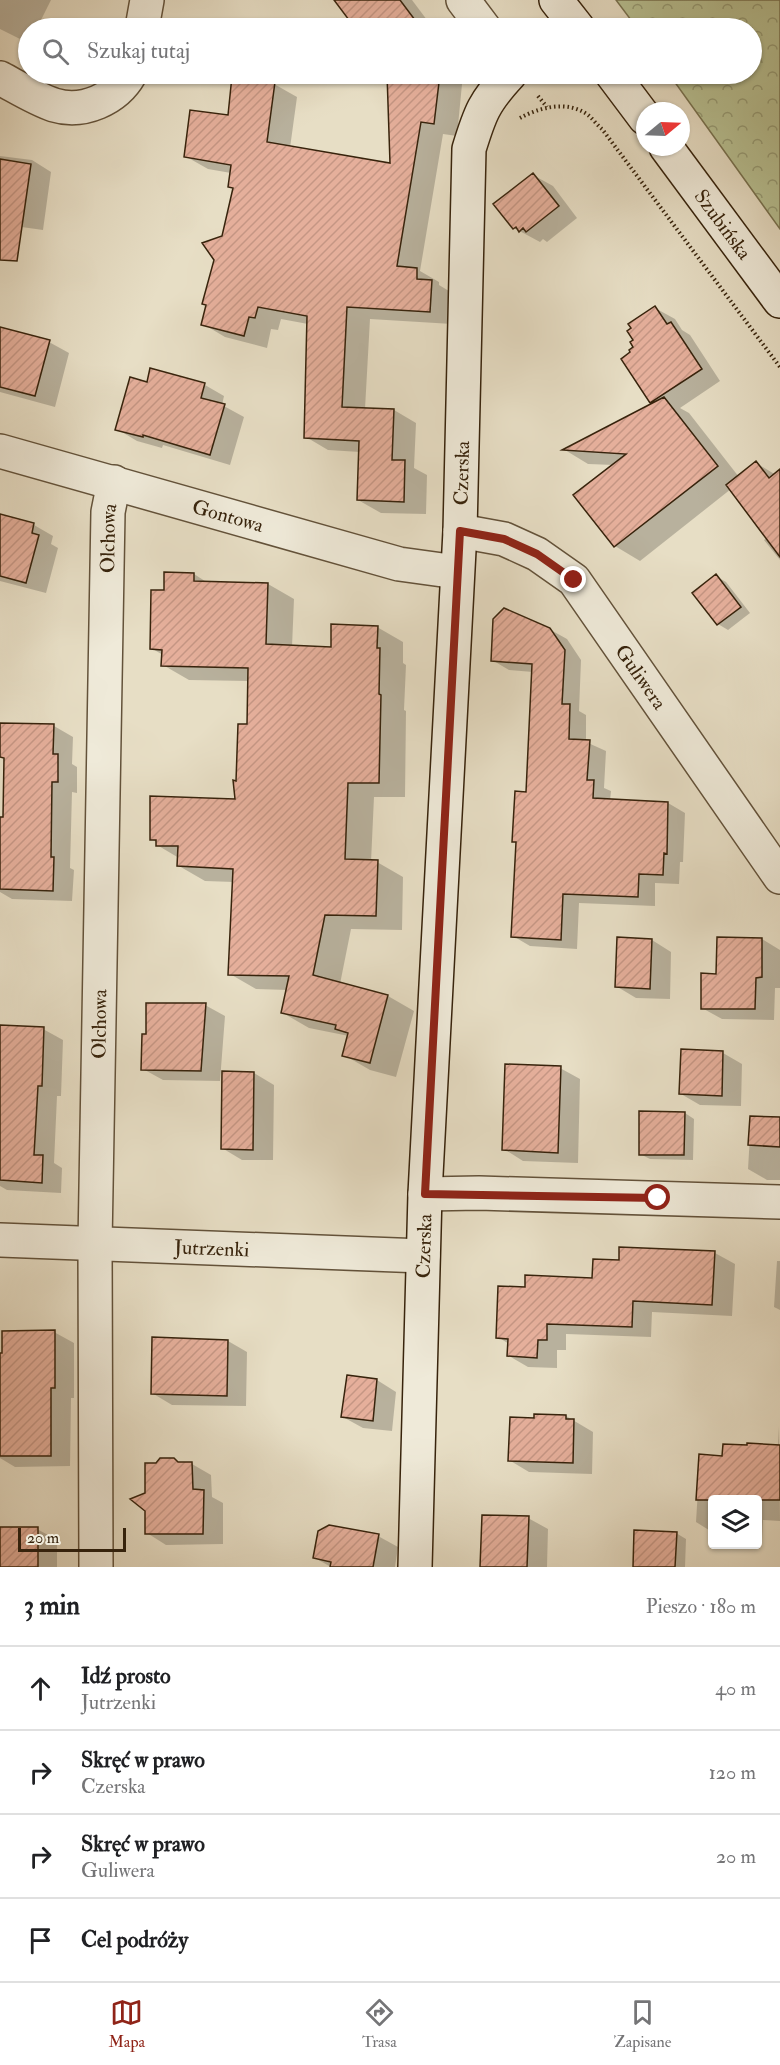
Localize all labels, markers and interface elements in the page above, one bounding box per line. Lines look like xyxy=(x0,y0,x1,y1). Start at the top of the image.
search box xyxy=(18,18,762,84)
icon: search xyxy=(39,35,72,68)
text: Szukaj tutaj xyxy=(87,37,190,65)
north arrow xyxy=(636,102,690,156)
street label: Szubińska xyxy=(689,184,757,265)
street label: Czerska xyxy=(449,440,475,506)
street label: Gontowa xyxy=(189,494,267,538)
street label: Olchowa xyxy=(95,500,123,573)
route end xyxy=(560,566,586,592)
street label: Guliwera xyxy=(609,640,672,715)
street label: Olchowa xyxy=(86,988,113,1059)
route start xyxy=(644,1184,670,1210)
street label: Czerska xyxy=(411,1213,437,1279)
street label: Jutrzenki xyxy=(173,1235,250,1262)
map controls xyxy=(708,1495,762,1549)
button: layers xyxy=(708,1495,762,1549)
scale bar xyxy=(18,1525,126,1552)
text: 20 m xyxy=(27,1528,59,1548)
text: 3 min xyxy=(24,1590,80,1622)
text: Pieszo · 180 m xyxy=(646,1594,756,1619)
text: Idź prosto xyxy=(81,1662,171,1690)
icon: ahead xyxy=(24,1672,57,1705)
text: 40 m xyxy=(715,1676,756,1701)
text: Jutrzenki xyxy=(81,1690,156,1715)
text: Skręć w prawo xyxy=(81,1746,205,1774)
icon: right xyxy=(24,1756,57,1789)
text: 120 m xyxy=(709,1760,756,1785)
text: Czerska xyxy=(81,1774,146,1799)
text: Skręć w prawo xyxy=(81,1830,205,1858)
icon: right xyxy=(24,1840,57,1873)
text: 20 m xyxy=(716,1844,756,1869)
text: Guliwera xyxy=(81,1858,155,1883)
icon: arrive xyxy=(24,1924,57,1957)
text: Cel podróży xyxy=(81,1926,188,1954)
tab: Mapa xyxy=(108,1996,145,2052)
tab: Trasa xyxy=(362,1996,397,2052)
tab: Zapisane xyxy=(614,1996,672,2052)

